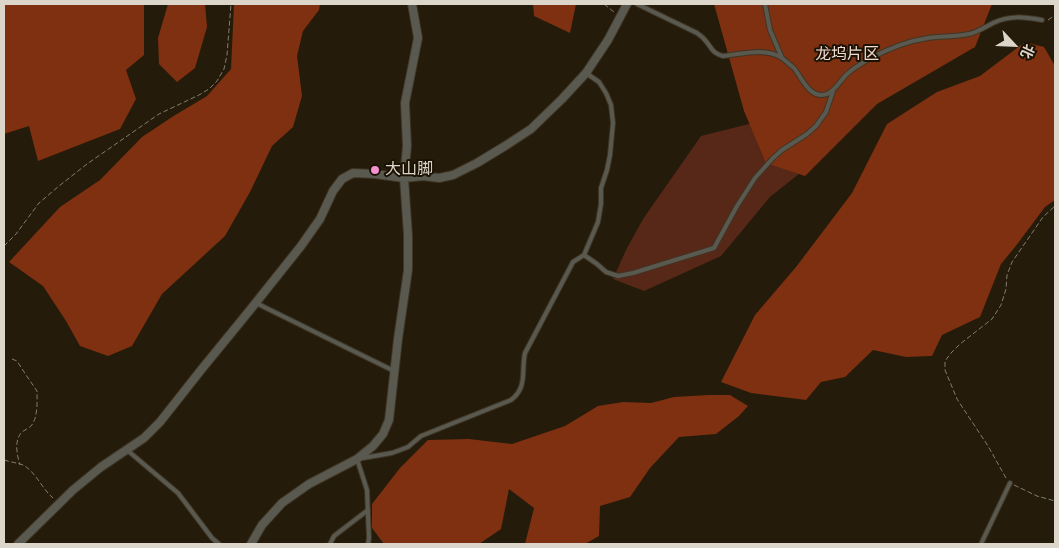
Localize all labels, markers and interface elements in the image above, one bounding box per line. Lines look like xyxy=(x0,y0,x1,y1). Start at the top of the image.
north arrow xyxy=(989,20,1039,70)
text: 北 xyxy=(1017,42,1038,61)
park label: 龙坞片区 xyxy=(815,45,879,65)
place label: 大山脚 xyxy=(385,160,433,180)
marker: 大山脚 xyxy=(369,164,381,176)

